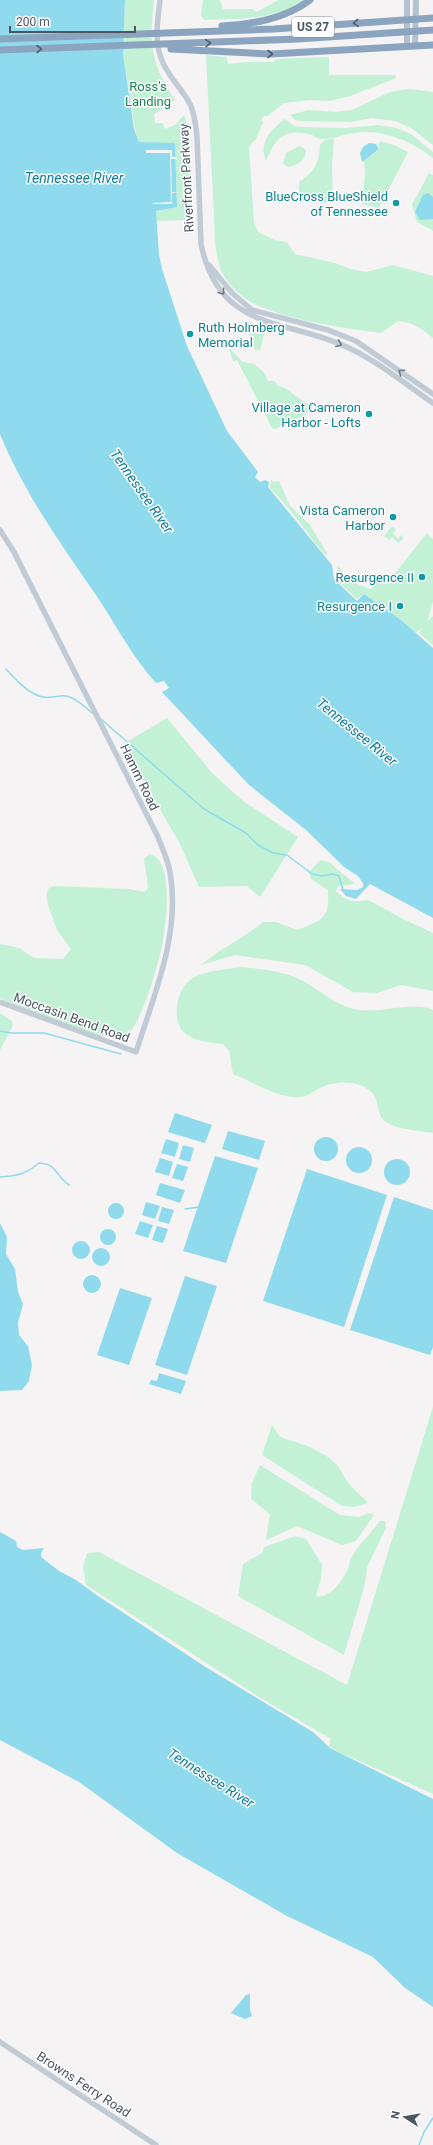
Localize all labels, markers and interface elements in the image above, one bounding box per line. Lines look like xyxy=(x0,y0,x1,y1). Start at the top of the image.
scale bar xyxy=(10,8,135,34)
text: 200 m xyxy=(16,15,50,29)
road number: US 27 xyxy=(292,17,334,37)
one-way arrow xyxy=(353,18,359,27)
one-way arrow xyxy=(205,39,211,47)
one-way arrow xyxy=(36,45,42,53)
one-way arrow xyxy=(267,50,273,58)
park label: Ross's Landing xyxy=(125,79,171,109)
street label: Riverfront Parkway xyxy=(176,123,197,233)
water label: Tennessee River xyxy=(25,170,124,186)
place label: BlueCross BlueShield of Tennessee xyxy=(265,189,388,219)
marker: BlueCross BlueShield of Tennessee xyxy=(391,198,401,208)
one-way arrow xyxy=(217,288,224,295)
place label: Ruth Holmberg Memorial xyxy=(198,320,285,350)
marker: Ruth Holmberg Memorial xyxy=(185,329,195,339)
one-way arrow xyxy=(335,339,342,347)
one-way arrow xyxy=(398,369,405,377)
place label: Village at Cameron Harbor - Lofts xyxy=(252,400,361,430)
marker: Village at Cameron Harbor - Lofts xyxy=(364,409,374,419)
water label: Tennessee River xyxy=(107,446,177,536)
place label: Vista Cameron Harbor xyxy=(300,503,386,533)
marker: Vista Cameron Harbor xyxy=(388,512,398,522)
place label: Resurgence II xyxy=(336,570,414,585)
marker: Resurgence II xyxy=(417,572,427,582)
place label: Resurgence I xyxy=(317,599,392,614)
marker: Resurgence I xyxy=(395,601,405,611)
water label: Tennessee River xyxy=(314,695,401,770)
street label: Hamm Road xyxy=(117,741,162,813)
street label: Moccasin Bend Road xyxy=(12,990,132,1045)
water label: Tennessee River xyxy=(165,1745,257,1811)
street label: Browns Ferry Road xyxy=(34,2049,133,2120)
north arrow xyxy=(385,2097,425,2137)
text: N xyxy=(389,2110,403,2120)

